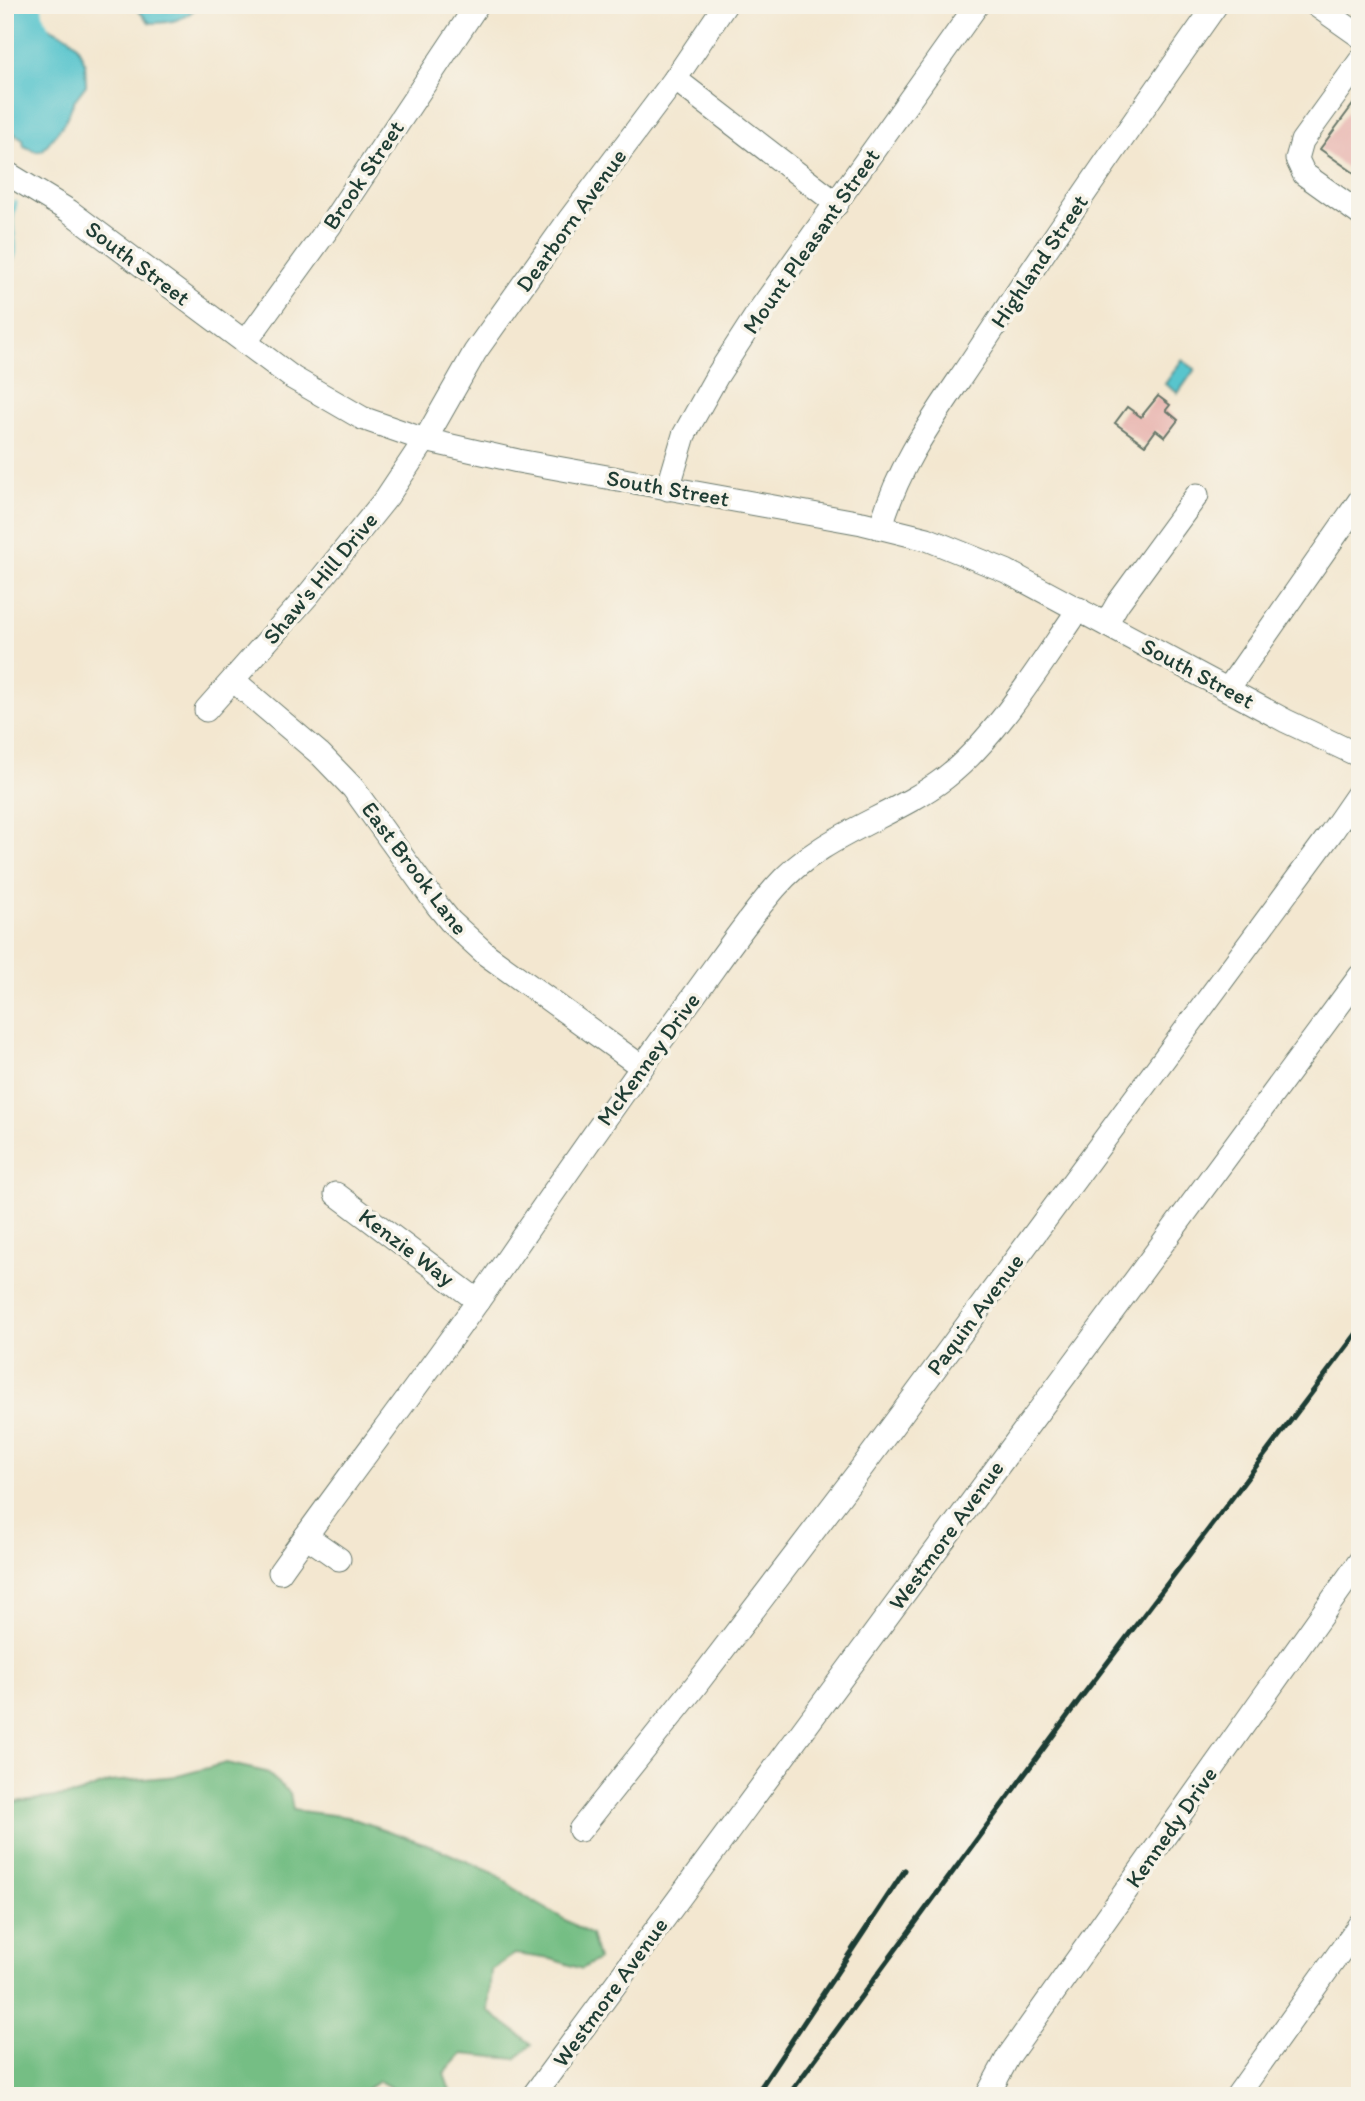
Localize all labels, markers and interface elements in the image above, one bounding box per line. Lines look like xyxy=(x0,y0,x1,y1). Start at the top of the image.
street label: Brook Street xyxy=(316,115,410,235)
street label: Mount Pleasant Street xyxy=(736,142,886,339)
street label: Dearborn Avenue xyxy=(510,143,632,297)
street label: Highland Street xyxy=(984,189,1094,333)
street label: South Street xyxy=(80,214,196,312)
street label: South Street xyxy=(604,463,732,513)
street label: Shaw's Hill Drive xyxy=(257,506,383,650)
street label: South Street xyxy=(1137,632,1260,715)
street label: East Brook Lane xyxy=(356,796,474,940)
street label: McKenney Drive xyxy=(590,987,706,1131)
street label: Kenzie Way xyxy=(354,1202,461,1292)
street label: Paquin Avenue xyxy=(920,1248,1030,1380)
street label: Westmore Avenue xyxy=(882,1455,1010,1615)
street label: Kennedy Drive xyxy=(1119,1761,1223,1893)
street label: Westmore Avenue xyxy=(546,1912,674,2072)

